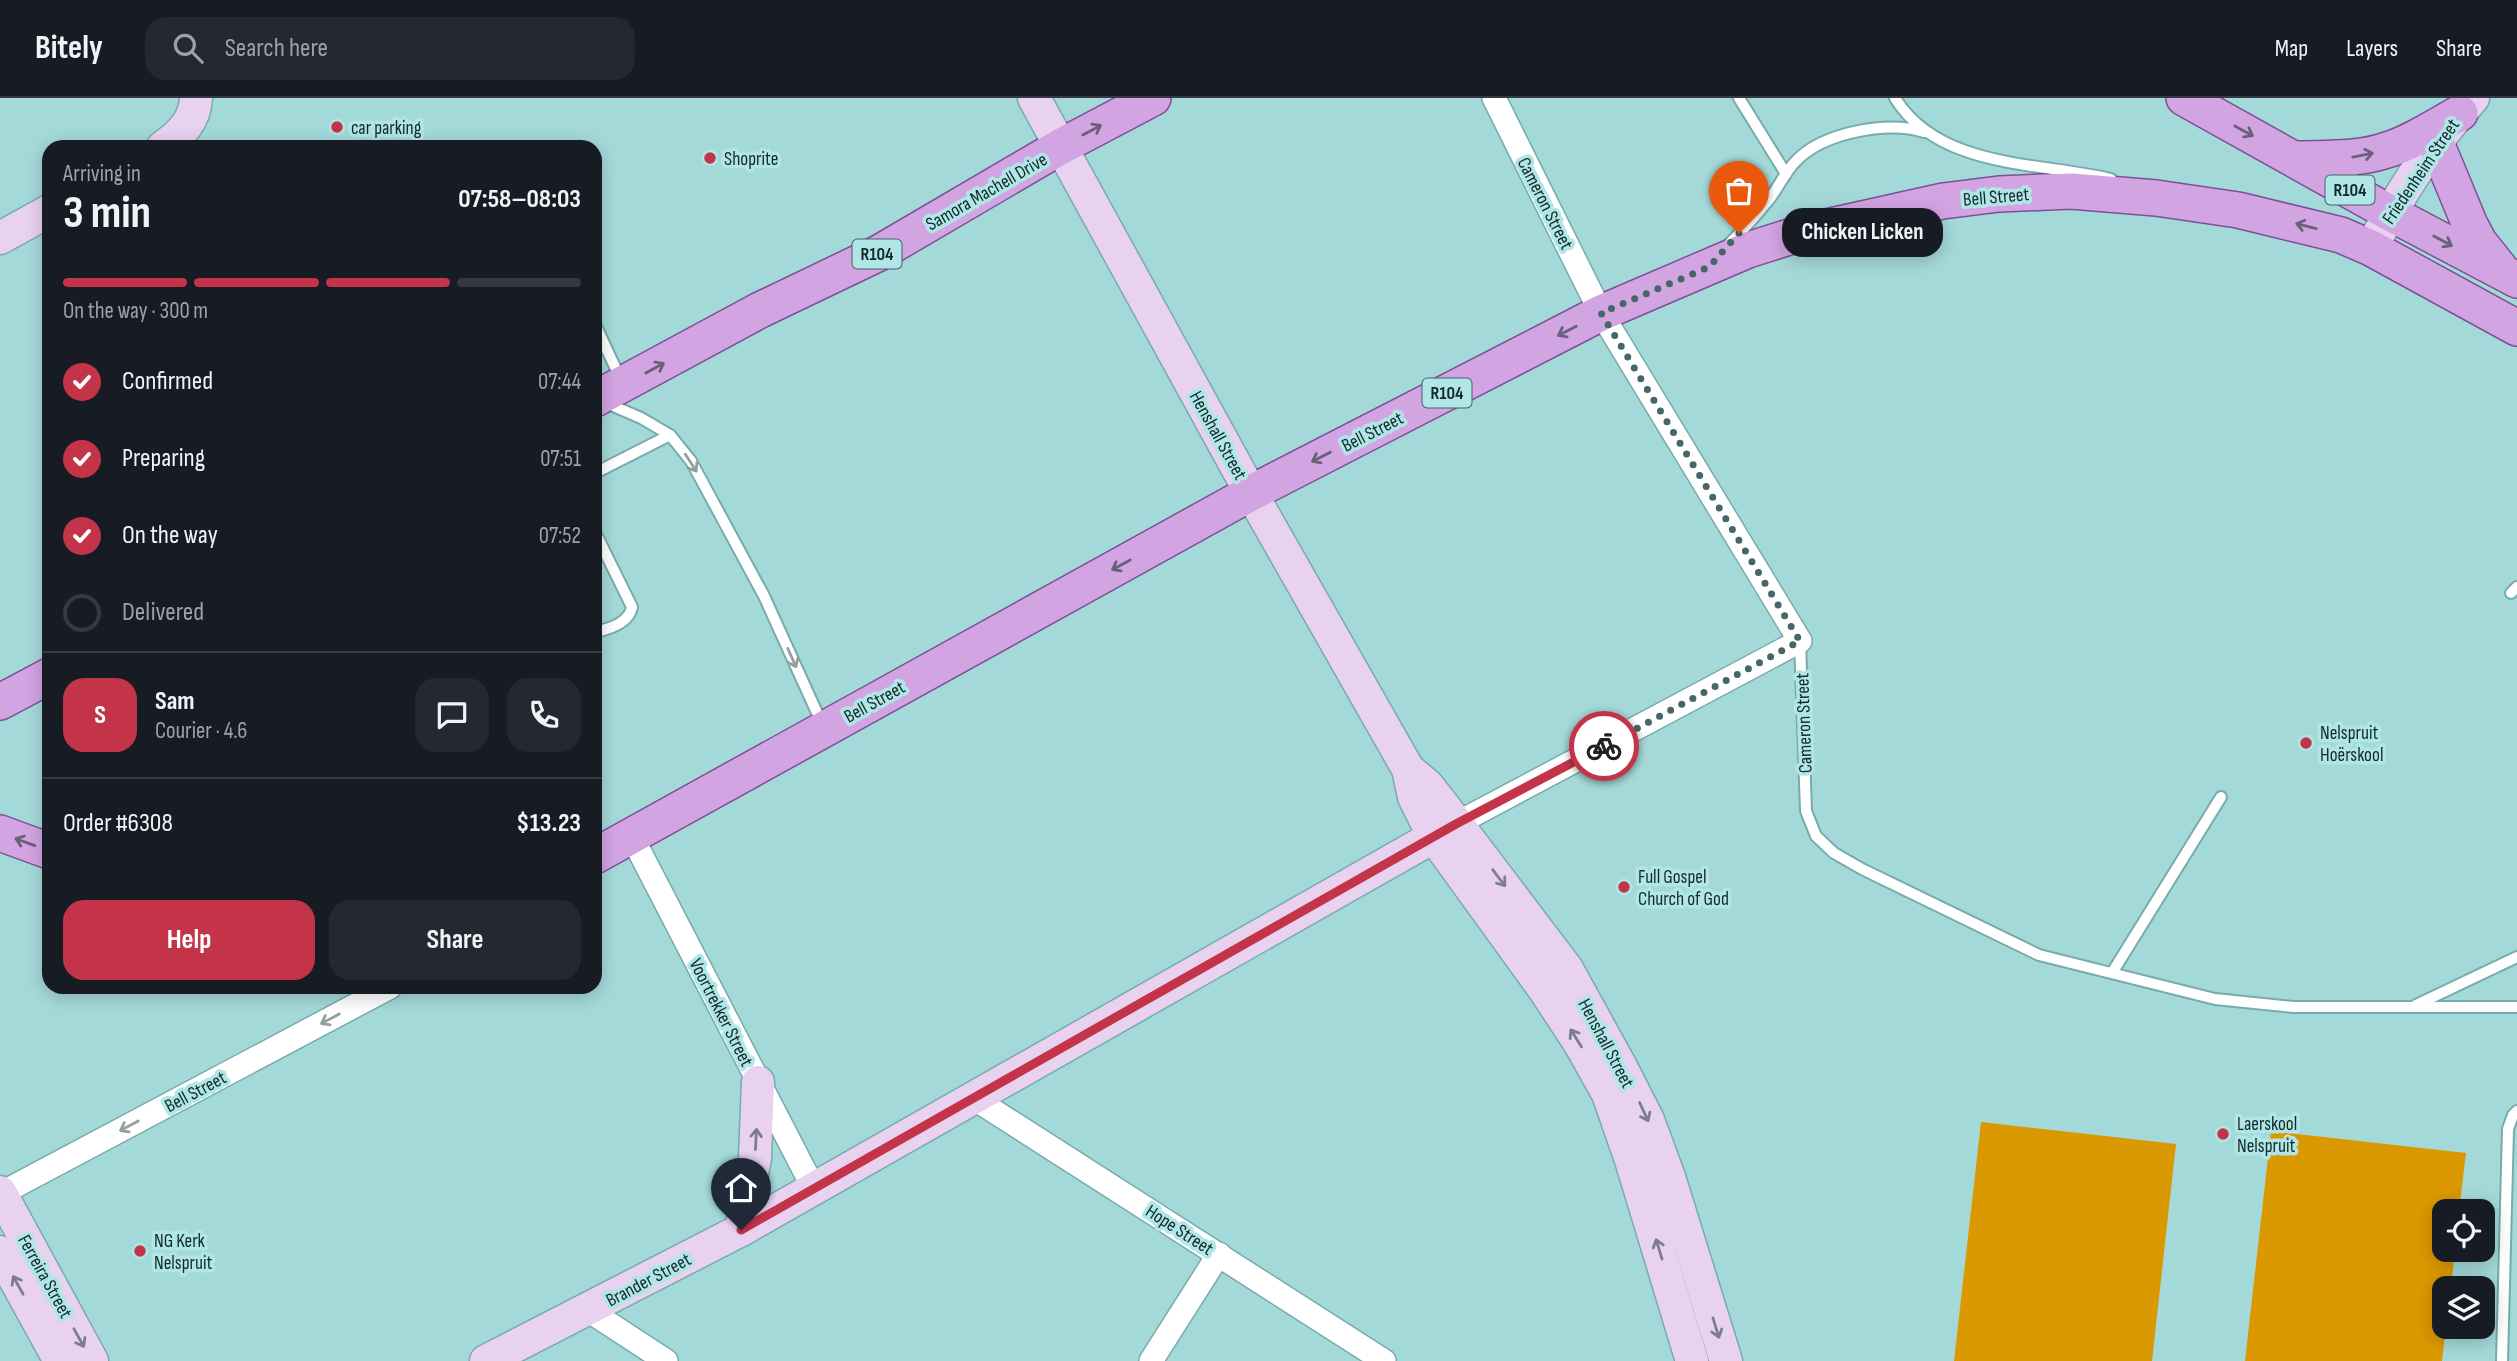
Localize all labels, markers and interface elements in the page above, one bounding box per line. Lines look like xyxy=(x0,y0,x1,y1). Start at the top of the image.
search box xyxy=(145,17,635,80)
text: Bitely xyxy=(35,28,103,68)
icon: search xyxy=(169,29,207,67)
text: Search here xyxy=(225,33,328,64)
text: Map xyxy=(2275,34,2308,63)
text: Layers xyxy=(2346,34,2398,63)
text: Share xyxy=(2436,34,2482,63)
street label: Friedenheim Street xyxy=(2378,115,2465,229)
place label: car parking xyxy=(351,117,422,140)
marker: car parking xyxy=(329,119,345,135)
one-way arrow xyxy=(1081,123,1102,137)
one-way arrow xyxy=(2233,125,2254,138)
place label: Shoprite xyxy=(724,148,778,171)
street label: Samora Machell Drive xyxy=(922,148,1051,236)
one-way arrow xyxy=(2351,148,2374,161)
marker: Shoprite xyxy=(702,150,718,166)
street label: Cameron Street xyxy=(1512,154,1578,254)
text: Arriving in xyxy=(63,160,141,188)
pin xyxy=(1709,161,1769,233)
icon: bag xyxy=(1720,172,1758,210)
road number: R104 xyxy=(2326,176,2374,204)
street label: Bell Street xyxy=(1962,183,2030,212)
text: 07:58–08:03 xyxy=(458,184,581,215)
text: 3 min xyxy=(63,186,151,241)
callout: Chicken Licken xyxy=(1781,208,1942,258)
text: Chicken Licken xyxy=(1801,218,1924,246)
one-way arrow xyxy=(2295,219,2318,232)
one-way arrow xyxy=(2432,234,2453,248)
road number: R104 xyxy=(852,239,902,268)
text: On the way · 300 m xyxy=(63,297,208,325)
one-way arrow xyxy=(1557,325,1578,339)
one-way arrow xyxy=(645,361,665,375)
icon: check xyxy=(63,363,101,401)
text: Confirmed xyxy=(122,366,213,397)
text: 07:44 xyxy=(538,368,581,396)
road number: R104 xyxy=(1422,379,1472,408)
street label: Henshall Street xyxy=(1184,387,1252,484)
street label: Bell Street xyxy=(1338,407,1408,458)
icon: check xyxy=(63,440,101,478)
text: Preparing xyxy=(122,443,205,474)
text: 07:51 xyxy=(540,445,581,473)
one-way arrow xyxy=(1311,451,1332,465)
one-way arrow xyxy=(683,453,698,472)
icon: check xyxy=(63,517,101,555)
text: On the way xyxy=(122,520,218,551)
text: 07:52 xyxy=(539,522,581,550)
one-way arrow xyxy=(1111,558,1131,572)
text: Delivered xyxy=(122,597,204,628)
one-way arrow xyxy=(787,648,800,669)
street label: Cameron Street xyxy=(1791,672,1818,773)
street label: Bell Street xyxy=(840,676,909,728)
button: chat xyxy=(415,678,489,752)
button: phone xyxy=(507,678,581,752)
text: Sam xyxy=(155,686,195,717)
text: S xyxy=(94,700,106,731)
courier xyxy=(1569,711,1639,781)
text: Courier · 4.6 xyxy=(155,717,247,745)
place label: Nelspruit Hoërskool xyxy=(2320,722,2383,767)
icon: bike xyxy=(1585,727,1623,765)
marker: Nelspruit Hoërskool xyxy=(2298,735,2314,751)
text: Order #6308 xyxy=(63,808,173,839)
text: $13.23 xyxy=(516,808,581,839)
one-way arrow xyxy=(14,835,36,847)
place label: Full Gospel Church of God xyxy=(1638,866,1729,911)
one-way arrow xyxy=(1491,868,1506,887)
marker: Full Gospel Church of God xyxy=(1616,879,1632,895)
button: Help xyxy=(63,900,315,980)
button: Share xyxy=(329,900,581,980)
street label: Voortrekker Street xyxy=(684,955,758,1071)
street label: Henshall Street xyxy=(1573,995,1639,1092)
one-way arrow xyxy=(320,1012,340,1026)
one-way arrow xyxy=(1568,1028,1582,1048)
street label: Bell Street xyxy=(161,1067,231,1118)
one-way arrow xyxy=(1637,1101,1651,1122)
place label: Laerskool Nelspruit xyxy=(2237,1113,2297,1158)
one-way arrow xyxy=(119,1119,139,1133)
marker: Laerskool Nelspruit xyxy=(2215,1126,2231,1142)
one-way arrow xyxy=(750,1128,763,1150)
pin xyxy=(711,1158,771,1230)
icon: home xyxy=(722,1169,760,1207)
map controls xyxy=(2432,1199,2495,1339)
button: locate xyxy=(2432,1199,2495,1262)
street label: Hope Street xyxy=(1141,1200,1218,1261)
place label: NG Kerk Nelspruit xyxy=(154,1230,212,1275)
street label: Ferreira Street xyxy=(12,1231,77,1323)
one-way arrow xyxy=(1651,1238,1664,1260)
marker: NG Kerk Nelspruit xyxy=(132,1243,148,1259)
street label: Brander Street xyxy=(602,1248,695,1312)
one-way arrow xyxy=(11,1276,25,1296)
button: layers xyxy=(2432,1276,2495,1339)
one-way arrow xyxy=(1710,1317,1723,1339)
one-way arrow xyxy=(73,1327,87,1347)

